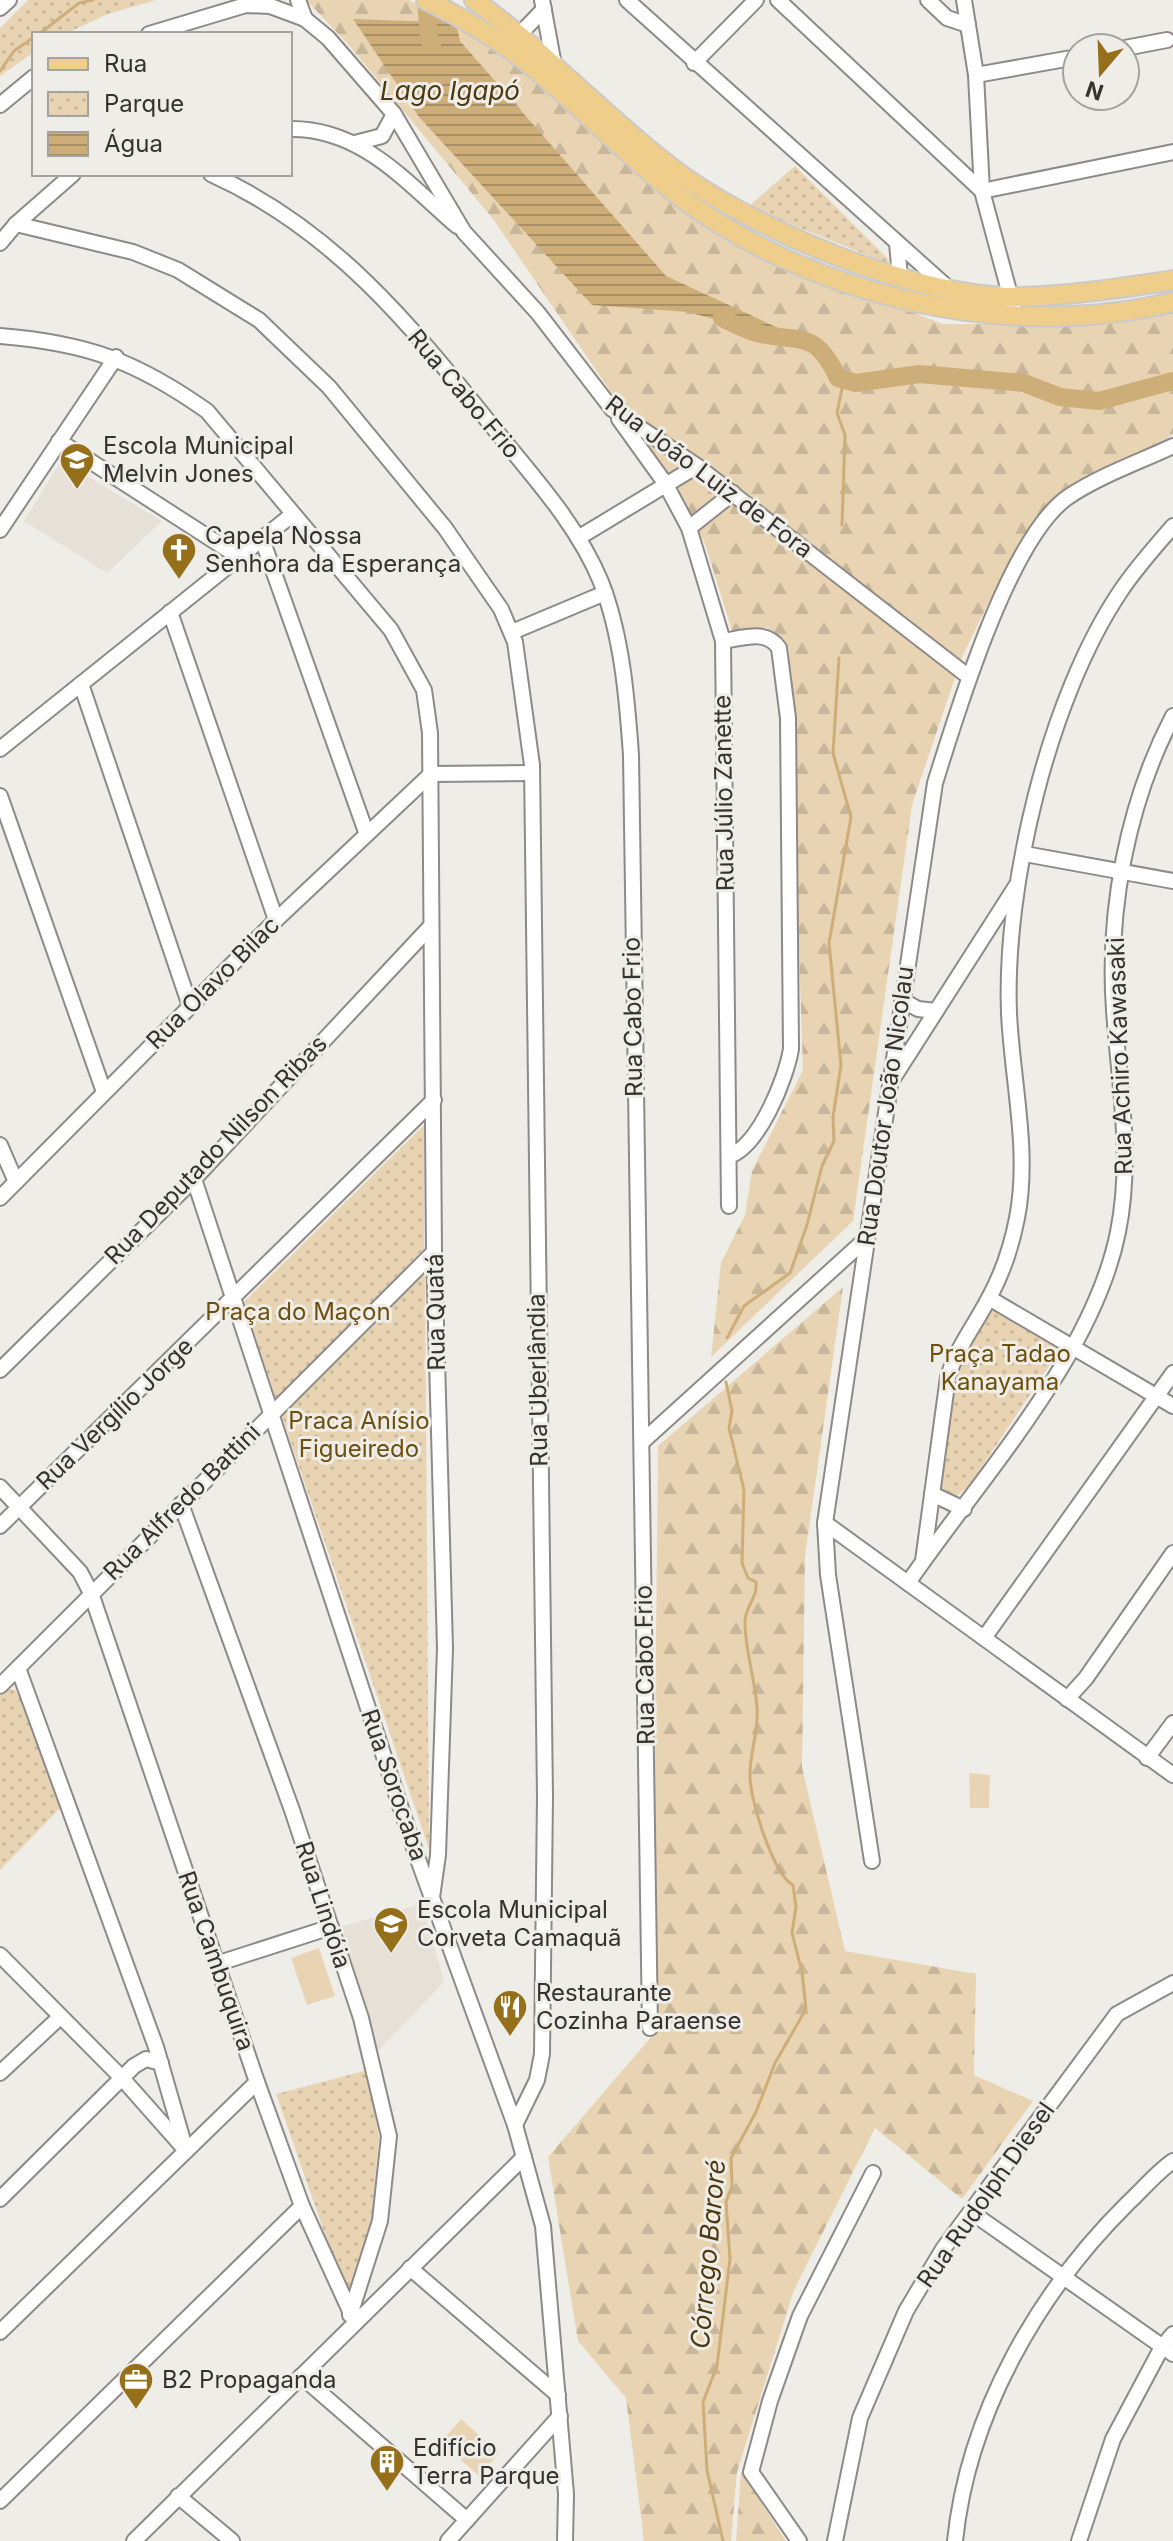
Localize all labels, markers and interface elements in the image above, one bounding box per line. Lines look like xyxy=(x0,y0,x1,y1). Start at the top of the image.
legend xyxy=(32,32,292,176)
north arrow xyxy=(1061,32,1141,112)
text: Rua xyxy=(104,49,147,78)
water label: Lago Igapó xyxy=(380,75,520,106)
text: N xyxy=(1082,76,1107,106)
text: Parque xyxy=(104,89,184,118)
text: Água xyxy=(104,128,163,158)
street label: Rua Cabo Frio xyxy=(402,323,527,464)
street label: Rua João Luiz de Fora xyxy=(600,389,819,564)
place label: Escola Municipal Melvin Jones xyxy=(103,431,294,488)
school or university icon: Escola Municipal Melvin Jones xyxy=(58,441,96,491)
place label: Capela Nossa Senhora da Esperança xyxy=(205,521,461,578)
church icon: Capela Nossa Senhora da Esperança xyxy=(160,531,198,581)
street label: Rua Júlio Zanette xyxy=(707,695,740,891)
street label: Rua Olavo Bilac xyxy=(140,910,285,1055)
street label: Rua Cabo Frio xyxy=(617,937,648,1097)
street label: Rua Achiro Kawasaki xyxy=(1101,937,1138,1175)
street label: Rua Doutor João Nicolau xyxy=(852,964,919,1248)
street label: Rua Deputado Nilson Ribas xyxy=(98,1029,333,1270)
street label: Rua Quatá xyxy=(420,1253,451,1371)
street label: Rua Uberlândia xyxy=(521,1293,554,1467)
park label: Praça do Maçon xyxy=(205,1297,391,1326)
street label: Rua Vergílio Jorge xyxy=(30,1331,199,1496)
park label: Praça Tadao Kanayama xyxy=(929,1339,1071,1396)
park label: Praca Anísio Figueiredo xyxy=(288,1406,430,1463)
street label: Rua Alfredo Battini xyxy=(97,1417,266,1586)
street label: Rua Cabo Frio xyxy=(629,1585,660,1745)
street label: Rua Sorocaba xyxy=(355,1705,434,1864)
street label: Rua Lindóia xyxy=(289,1838,358,1972)
street label: Rua Cambuquira xyxy=(172,1867,261,2054)
place label: Escola Municipal Corveta Camaquã xyxy=(417,1895,621,1952)
school or university icon: Escola Municipal Corveta Camaquã xyxy=(372,1905,410,1955)
place label: Restaurante Cozinha Paraense xyxy=(536,1978,741,2035)
restaurant icon: Restaurante Cozinha Paraense xyxy=(491,1988,529,2038)
street label: Rua Rudolph Diesel xyxy=(911,2096,1060,2293)
water label: Córrego Baroré xyxy=(684,2158,731,2350)
office icon: B2 Propaganda xyxy=(117,2361,155,2411)
place label: B2 Propaganda xyxy=(162,2365,336,2394)
place label: Edifício Terra Parque xyxy=(413,2433,560,2490)
building icon: Edifício Terra Parque xyxy=(368,2443,406,2493)

